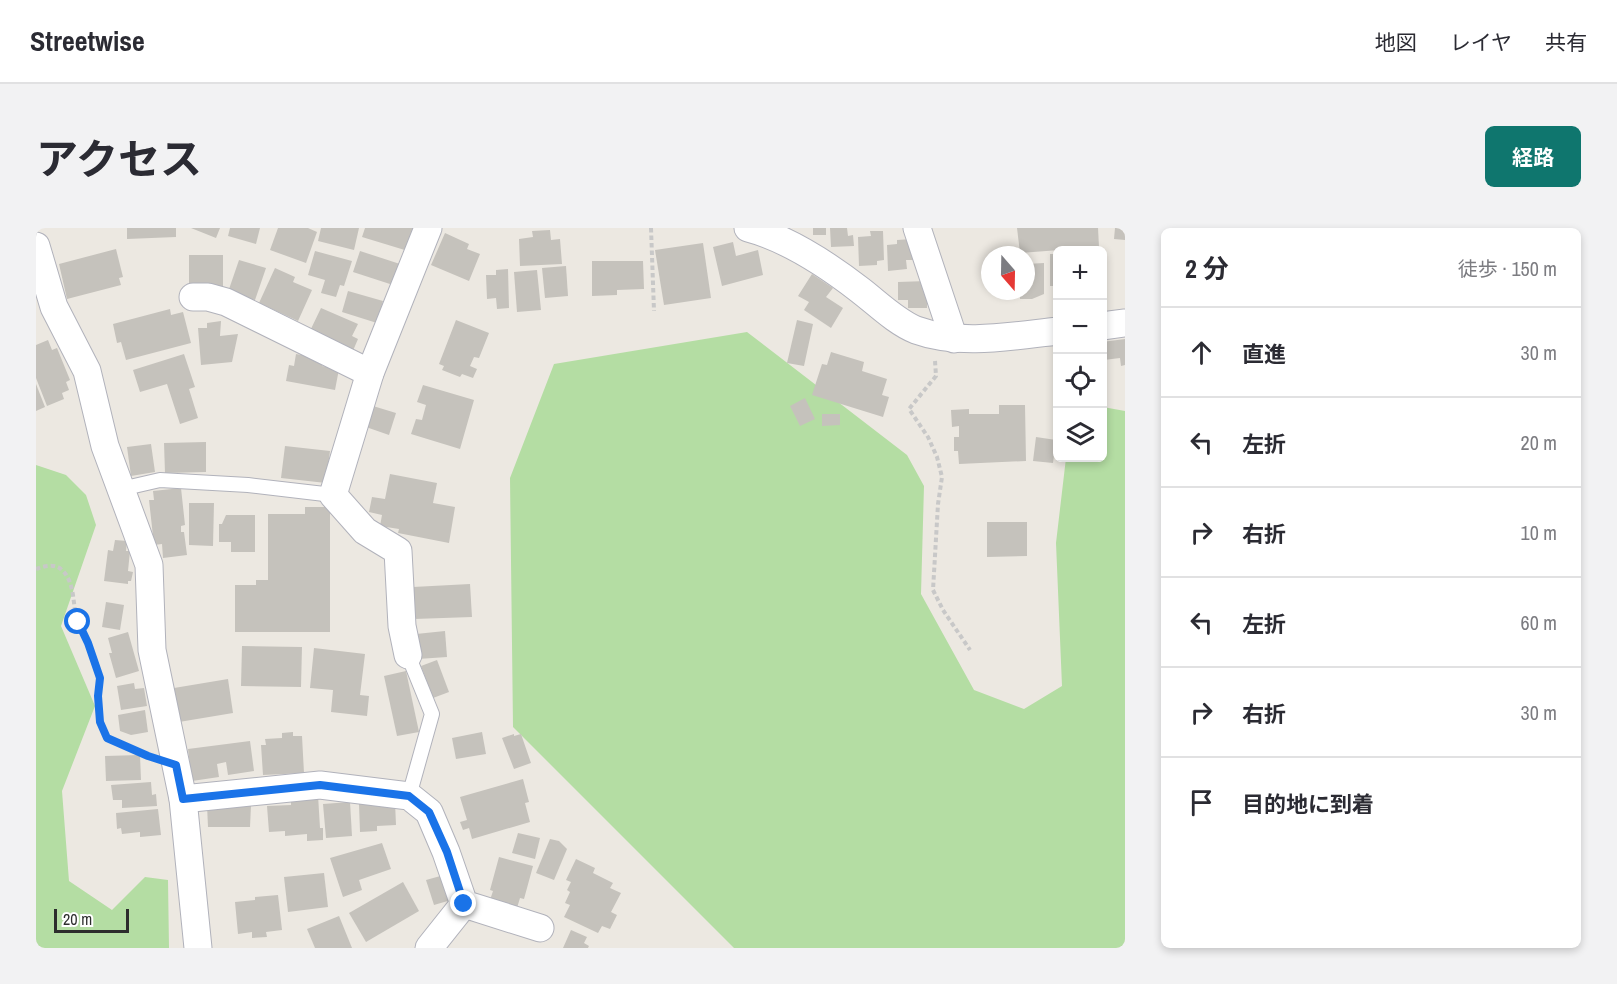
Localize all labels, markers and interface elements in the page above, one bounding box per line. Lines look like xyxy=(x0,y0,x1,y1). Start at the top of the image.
text: Streetwise xyxy=(30,22,145,60)
text: 地図 xyxy=(1375,28,1417,57)
text: レイヤ xyxy=(1450,28,1512,57)
text: 共有 xyxy=(1545,28,1587,57)
button: 経路 xyxy=(1485,126,1581,187)
text: アクセス xyxy=(36,131,202,187)
north arrow xyxy=(981,246,1035,300)
map controls xyxy=(1053,246,1107,462)
button: + xyxy=(1053,246,1107,300)
text: 2 分 xyxy=(1185,251,1229,286)
text: 徒歩 · 150 m xyxy=(1458,255,1557,282)
button: − xyxy=(1053,300,1107,354)
icon: ahead xyxy=(1185,336,1218,369)
text: 直進 xyxy=(1242,339,1286,369)
text: 30 m xyxy=(1521,339,1557,366)
button: locate xyxy=(1053,354,1107,408)
button: layers xyxy=(1053,408,1107,462)
icon: left xyxy=(1185,426,1218,459)
text: 左折 xyxy=(1242,429,1286,459)
text: 20 m xyxy=(1521,429,1557,456)
icon: right xyxy=(1185,516,1218,549)
text: 右折 xyxy=(1242,519,1286,549)
text: 10 m xyxy=(1521,519,1557,546)
icon: left xyxy=(1185,606,1218,639)
route start xyxy=(64,608,90,634)
text: 左折 xyxy=(1242,609,1286,639)
text: 60 m xyxy=(1521,609,1557,636)
icon: right xyxy=(1185,696,1218,729)
text: 右折 xyxy=(1242,699,1286,729)
text: 30 m xyxy=(1521,699,1557,726)
icon: arrive xyxy=(1185,786,1218,819)
text: 目的地に到着 xyxy=(1242,789,1374,819)
route end xyxy=(450,890,476,916)
scale bar xyxy=(54,906,129,934)
text: 20 m xyxy=(63,908,92,930)

